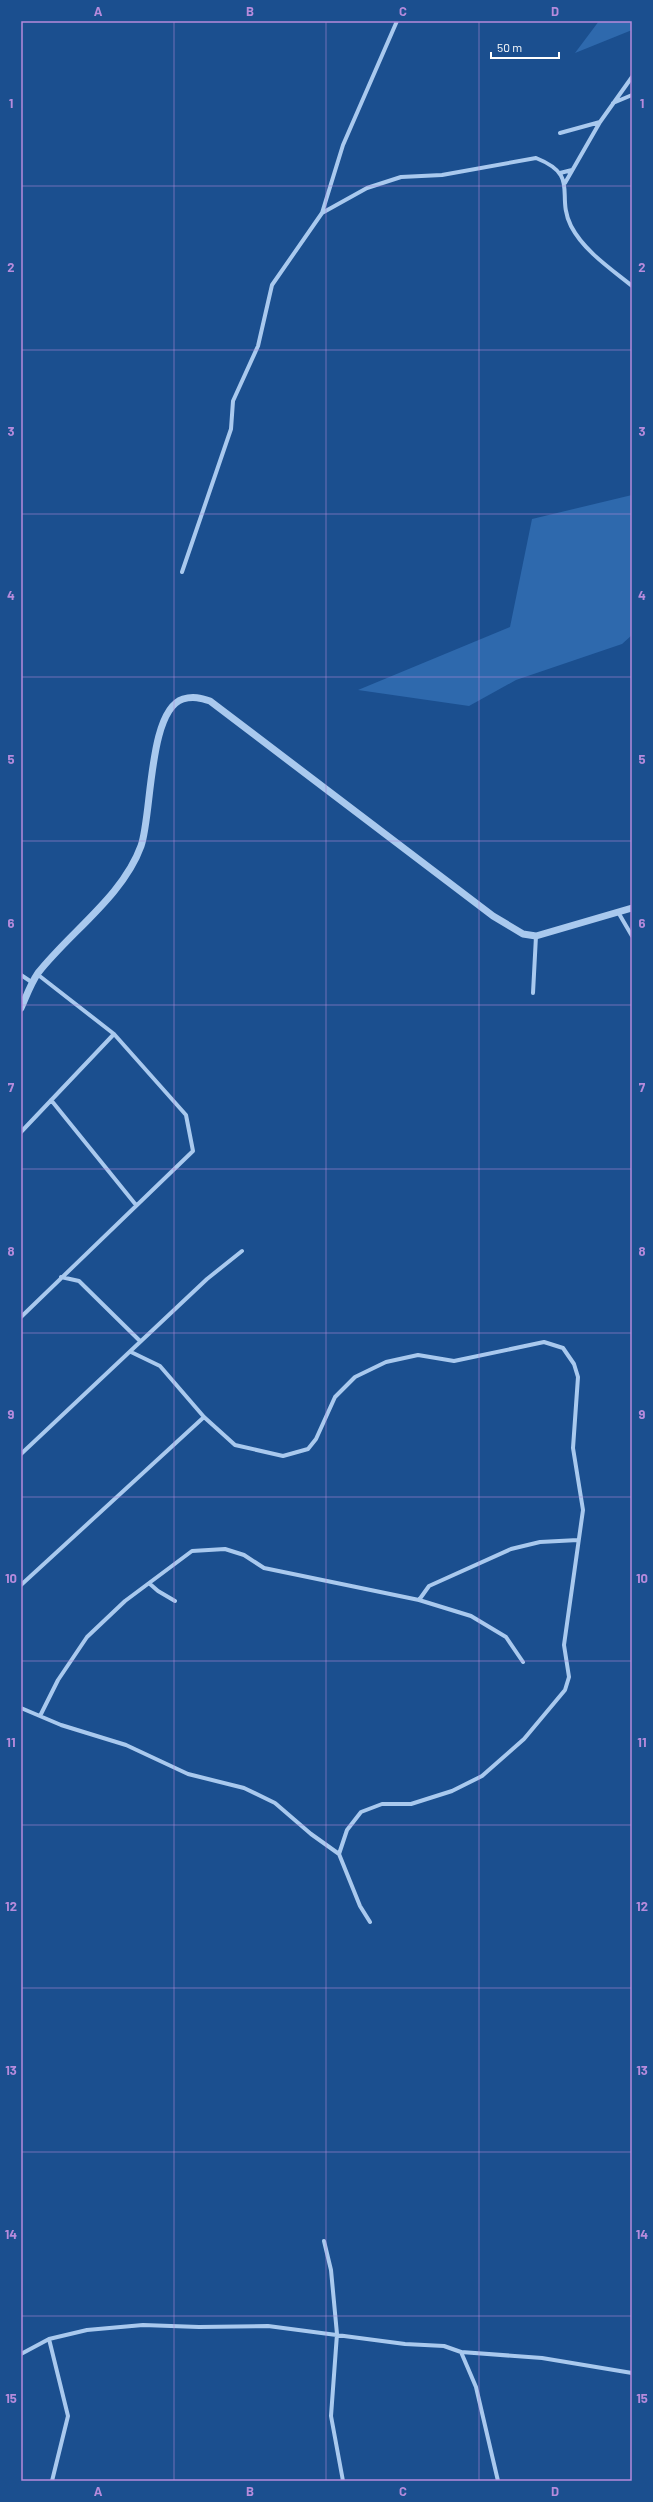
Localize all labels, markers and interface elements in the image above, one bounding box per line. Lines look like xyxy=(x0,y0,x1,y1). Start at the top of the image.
text: A xyxy=(94,3,103,19)
text: B xyxy=(246,3,254,19)
text: C xyxy=(399,3,407,19)
text: D xyxy=(551,3,559,19)
scale bar xyxy=(491,34,559,60)
text: 50 m xyxy=(497,40,522,54)
text: 1 xyxy=(9,95,13,111)
text: 1 xyxy=(640,95,644,111)
text: 2 xyxy=(7,259,15,275)
text: 2 xyxy=(638,259,646,275)
text: 3 xyxy=(7,423,15,439)
text: 3 xyxy=(638,423,646,439)
text: 4 xyxy=(7,587,15,603)
text: 4 xyxy=(638,587,646,603)
text: 5 xyxy=(7,751,15,767)
text: 5 xyxy=(638,751,646,767)
text: 6 xyxy=(8,915,15,931)
text: 6 xyxy=(639,915,646,931)
text: 7 xyxy=(8,1079,15,1095)
text: 7 xyxy=(639,1079,646,1095)
text: 8 xyxy=(7,1243,15,1259)
text: 8 xyxy=(638,1243,646,1259)
text: 9 xyxy=(8,1406,15,1422)
text: 9 xyxy=(639,1406,646,1422)
text: 10 xyxy=(5,1570,17,1586)
text: 10 xyxy=(636,1570,648,1586)
text: 11 xyxy=(6,1734,16,1750)
text: 11 xyxy=(637,1734,647,1750)
text: 12 xyxy=(5,1898,17,1914)
text: 12 xyxy=(636,1898,648,1914)
text: 13 xyxy=(5,2062,17,2078)
text: 13 xyxy=(636,2062,648,2078)
text: 14 xyxy=(5,2226,17,2242)
text: 14 xyxy=(636,2226,648,2242)
text: 15 xyxy=(5,2390,17,2406)
text: 15 xyxy=(636,2390,648,2406)
text: A xyxy=(94,2483,103,2499)
text: B xyxy=(246,2483,254,2499)
text: C xyxy=(399,2483,407,2499)
text: D xyxy=(551,2483,559,2499)

